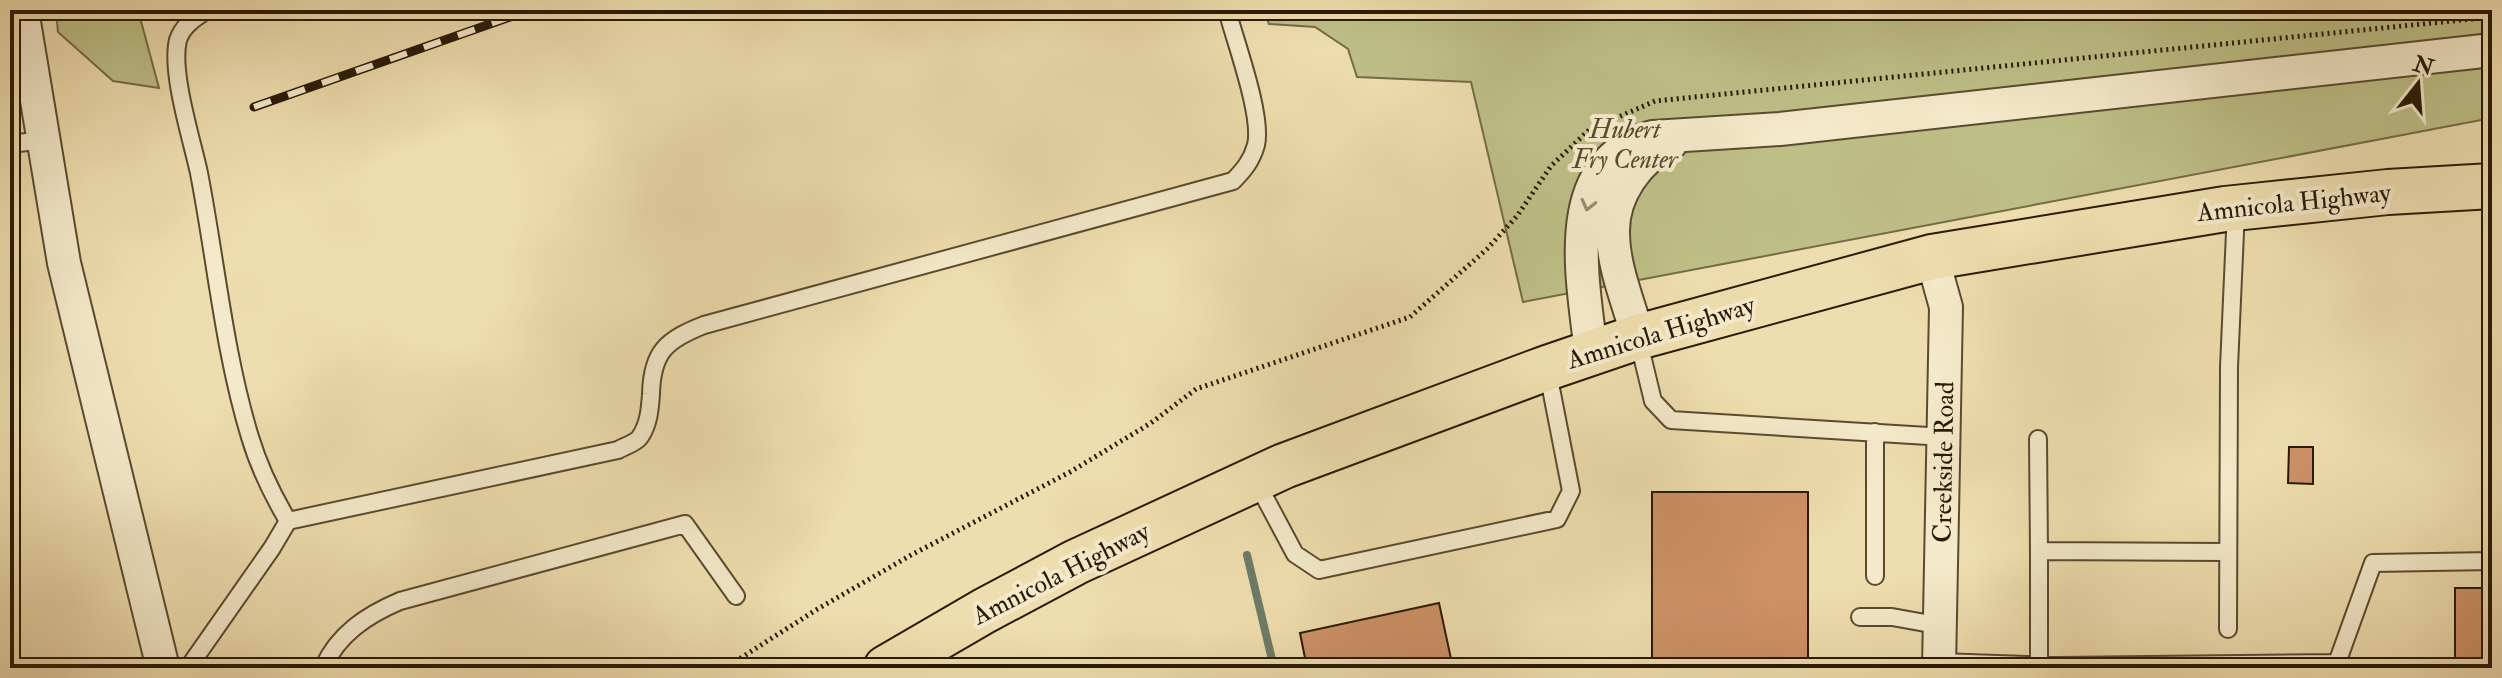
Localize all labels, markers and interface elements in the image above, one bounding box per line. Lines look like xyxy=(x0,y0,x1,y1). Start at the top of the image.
north arrow xyxy=(2378,44,2458,124)
text: N xyxy=(2409,49,2437,82)
park label: Hubert Fry Center xyxy=(1570,114,1679,176)
street label: Amnicola Highway xyxy=(2195,177,2393,229)
one-way arrow xyxy=(1580,198,1597,212)
street label: Amnicola Highway xyxy=(1562,289,1759,377)
street label: Creekside Road xyxy=(1927,381,1961,543)
street label: Amnicola Highway xyxy=(966,515,1155,633)

